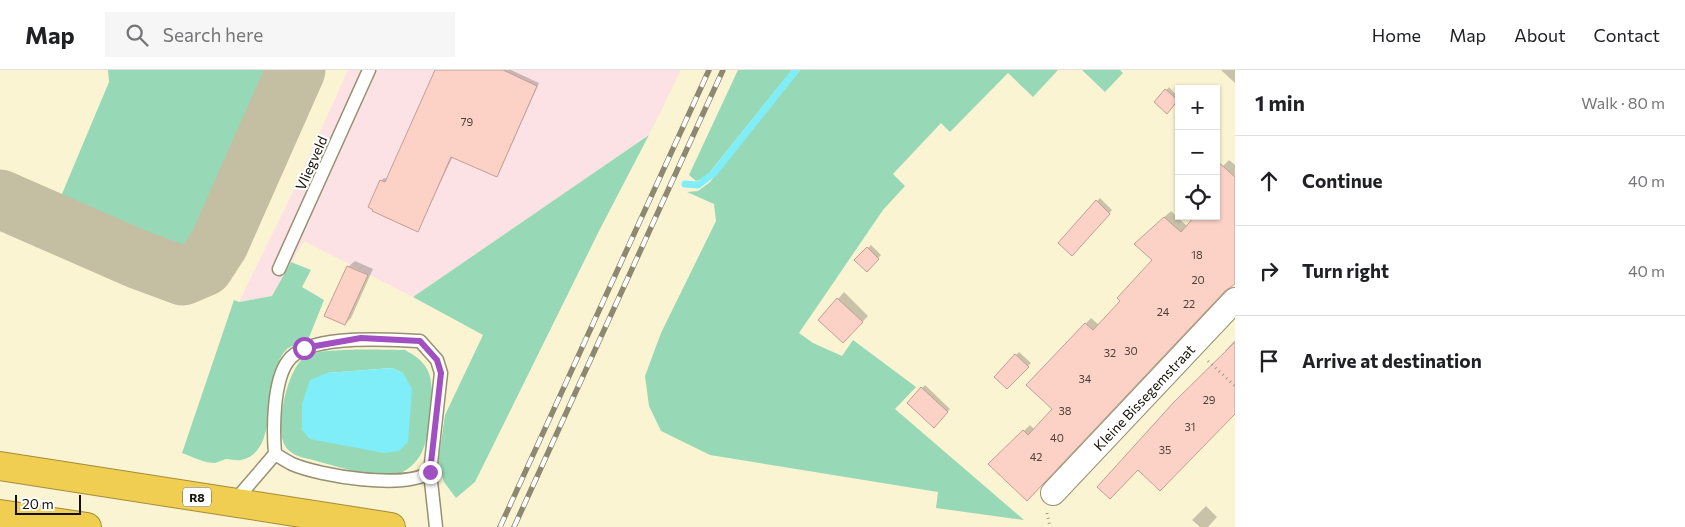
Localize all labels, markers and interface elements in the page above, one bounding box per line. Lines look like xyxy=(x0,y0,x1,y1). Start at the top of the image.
search box xyxy=(105,12,455,57)
text: Map xyxy=(25,20,75,49)
icon: search xyxy=(123,21,151,49)
text: Search here xyxy=(163,23,263,46)
text: Home xyxy=(1372,24,1421,46)
text: Map xyxy=(1449,24,1486,46)
text: About xyxy=(1514,24,1566,46)
text: Contact xyxy=(1594,24,1660,46)
map controls xyxy=(1175,85,1220,220)
button: + xyxy=(1175,85,1220,130)
text: 1 min xyxy=(1255,90,1305,115)
text: Walk · 80 m xyxy=(1581,93,1665,112)
house number: 79 xyxy=(461,115,474,128)
button: − xyxy=(1175,130,1220,175)
street label: Vliegveld xyxy=(291,133,331,193)
icon: ahead xyxy=(1255,167,1283,195)
text: Continue xyxy=(1302,169,1382,192)
text: 40 m xyxy=(1628,171,1665,190)
button: locate xyxy=(1175,175,1220,220)
house number: 18 xyxy=(1191,248,1203,261)
icon: right xyxy=(1255,257,1283,285)
text: Turn right xyxy=(1302,259,1389,282)
text: 40 m xyxy=(1628,261,1665,280)
house number: 20 xyxy=(1191,273,1205,286)
house number: 22 xyxy=(1183,297,1195,310)
house number: 24 xyxy=(1157,305,1170,318)
route start xyxy=(293,337,316,360)
street label: Kleine Bissegemstraat xyxy=(1089,340,1198,454)
house number: 30 xyxy=(1124,344,1138,357)
house number: 32 xyxy=(1104,346,1116,359)
icon: arrive xyxy=(1255,347,1283,375)
text: Arrive at destination xyxy=(1302,349,1482,372)
house number: 34 xyxy=(1079,372,1092,385)
house number: 29 xyxy=(1203,393,1216,406)
house number: 38 xyxy=(1059,404,1072,417)
house number: 31 xyxy=(1185,420,1195,433)
house number: 40 xyxy=(1050,431,1064,444)
house number: 35 xyxy=(1159,443,1171,456)
house number: 42 xyxy=(1030,450,1042,463)
route end xyxy=(419,461,442,484)
road number: R8 xyxy=(183,488,211,507)
scale bar xyxy=(15,492,81,515)
text: 20 m xyxy=(22,495,54,512)

